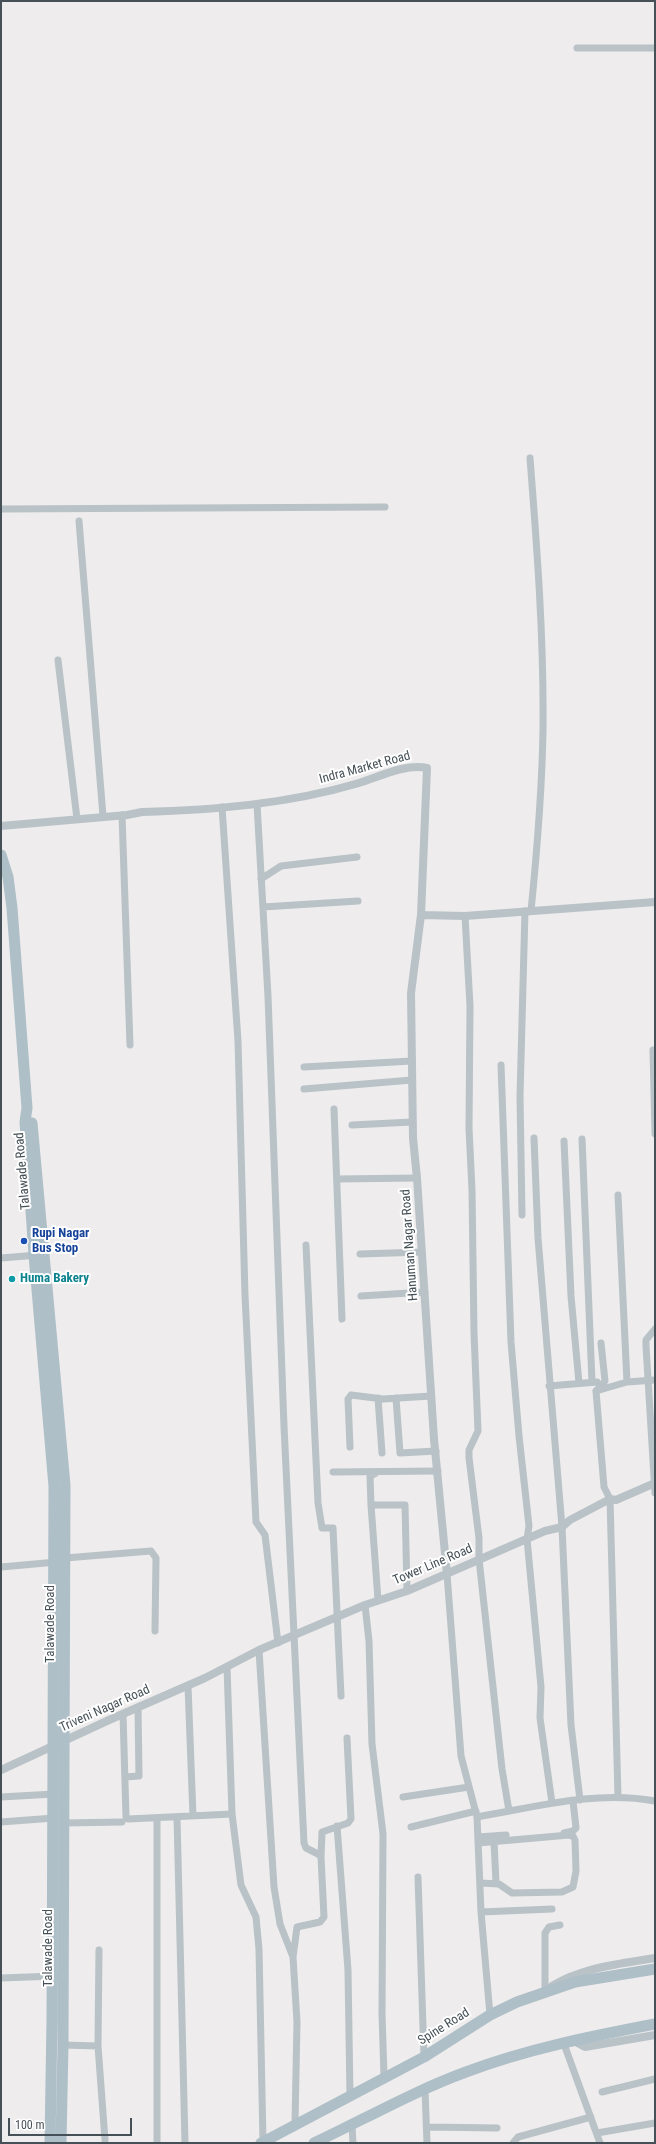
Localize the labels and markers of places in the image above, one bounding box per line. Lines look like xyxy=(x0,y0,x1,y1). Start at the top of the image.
place label: Rupi Nagar Bus Stop xyxy=(32,1226,89,1257)
marker: Rupi Nagar Bus Stop xyxy=(19,1236,29,1246)
place label: Huma Bakery xyxy=(20,1271,89,1287)
marker: Huma Bakery xyxy=(7,1274,17,1284)

